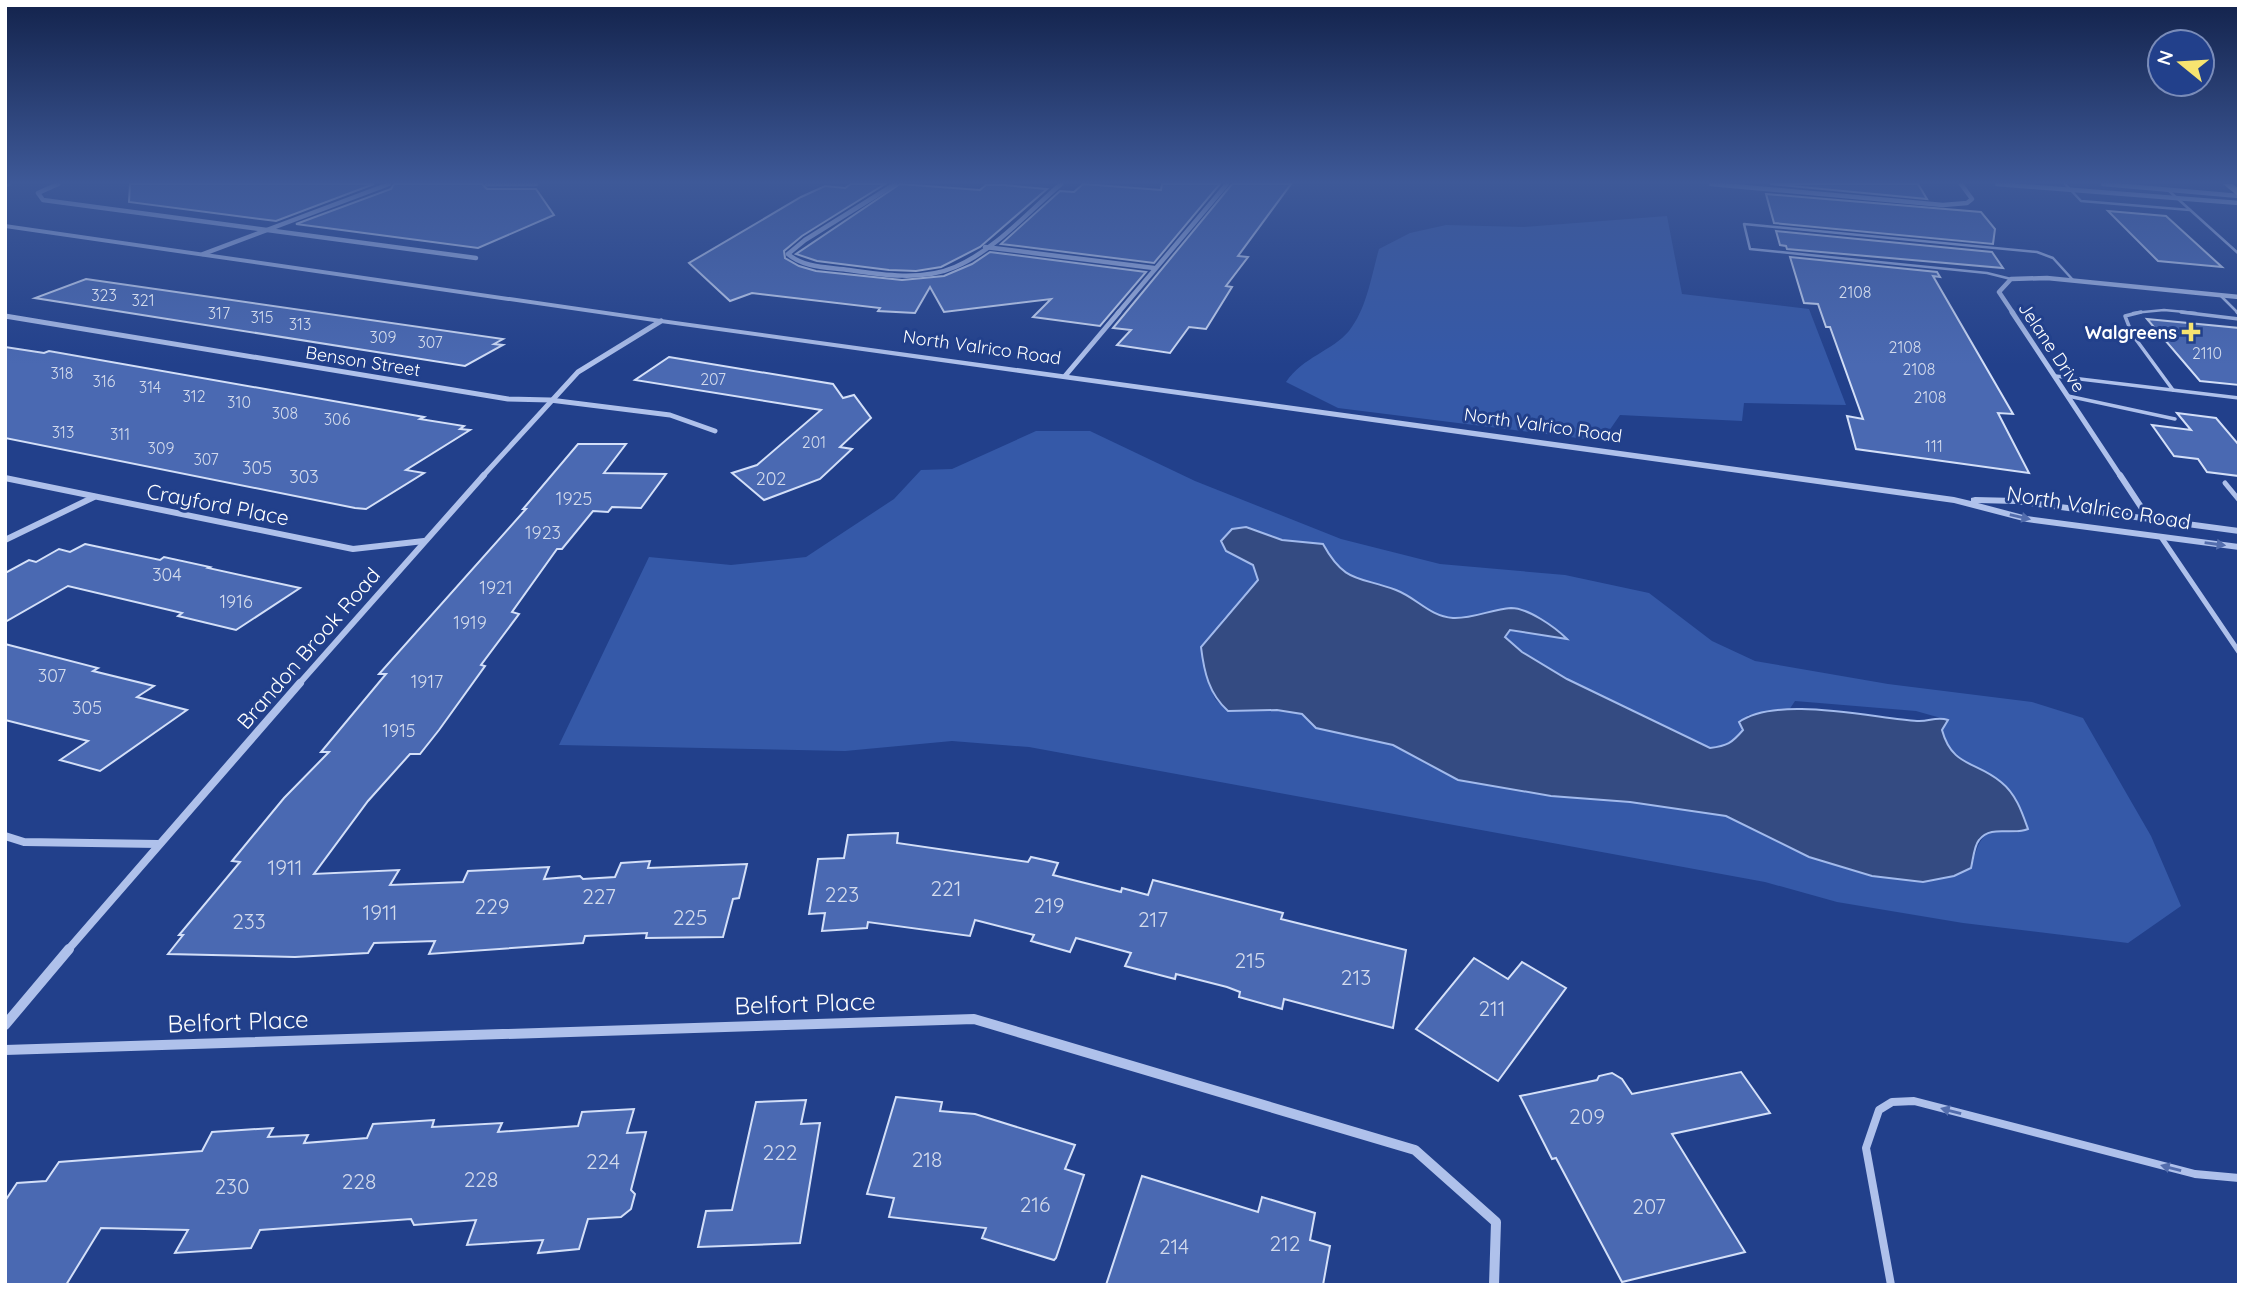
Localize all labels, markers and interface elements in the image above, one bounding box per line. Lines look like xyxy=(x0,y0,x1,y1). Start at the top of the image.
north arrow xyxy=(2146,28,2216,98)
text: N xyxy=(2151,47,2178,68)
house number: 2108 xyxy=(1839,282,1871,302)
house number: 323 xyxy=(91,285,117,305)
house number: 321 xyxy=(131,290,155,310)
street label: Jelane Drive xyxy=(2013,297,2091,397)
house number: 317 xyxy=(208,303,230,323)
house number: 315 xyxy=(250,307,274,327)
house number: 313 xyxy=(289,314,311,334)
place label: Walgreens xyxy=(2085,321,2177,344)
marker: Walgreens xyxy=(2183,324,2199,340)
street label: North Valrico Road xyxy=(901,325,1063,369)
house number: 309 xyxy=(370,327,396,347)
house number: 307 xyxy=(417,332,443,352)
house number: 2108 xyxy=(1889,337,1921,357)
street label: Benson Street xyxy=(304,341,422,381)
house number: 2110 xyxy=(2192,343,2222,363)
house number: 2108 xyxy=(1903,359,1935,379)
house number: 318 xyxy=(51,363,73,383)
house number: 207 xyxy=(700,369,726,389)
house number: 316 xyxy=(93,371,116,391)
house number: 314 xyxy=(139,377,161,397)
house number: 312 xyxy=(182,386,206,406)
house number: 2108 xyxy=(1914,387,1946,407)
house number: 310 xyxy=(227,392,251,412)
house number: 308 xyxy=(272,403,298,423)
street label: North Valrico Road xyxy=(1462,403,1624,447)
house number: 306 xyxy=(324,409,351,429)
house number: 313 xyxy=(52,422,74,442)
house number: 311 xyxy=(110,424,130,444)
house number: 201 xyxy=(802,432,826,452)
house number: 111 xyxy=(1925,436,1943,456)
house number: 309 xyxy=(148,438,174,458)
house number: 307 xyxy=(193,449,219,469)
house number: 305 xyxy=(242,456,272,479)
house number: 303 xyxy=(289,465,319,488)
house number: 202 xyxy=(756,467,786,490)
street label: Crayford Place xyxy=(145,477,291,531)
street label: North Valrico Road xyxy=(2005,480,2193,534)
house number: 1925 xyxy=(556,487,592,510)
one-way arrow xyxy=(2009,511,2031,522)
house number: 1923 xyxy=(525,521,561,544)
one-way arrow xyxy=(2204,538,2226,549)
street label: Brandon Brook Road xyxy=(231,562,385,734)
house number: 304 xyxy=(152,563,182,586)
house number: 1921 xyxy=(479,576,513,599)
house number: 1916 xyxy=(219,590,253,613)
house number: 1919 xyxy=(453,611,487,634)
house number: 307 xyxy=(38,664,66,687)
house number: 1917 xyxy=(411,670,443,693)
house number: 305 xyxy=(72,696,102,719)
house number: 1915 xyxy=(382,719,416,742)
house number: 1911 xyxy=(267,854,303,880)
house number: 221 xyxy=(930,875,962,901)
house number: 223 xyxy=(825,881,859,907)
house number: 227 xyxy=(582,883,616,909)
house number: 219 xyxy=(1033,892,1065,918)
house number: 229 xyxy=(475,893,510,919)
house number: 1911 xyxy=(362,899,398,925)
house number: 225 xyxy=(673,904,707,930)
house number: 217 xyxy=(1138,906,1168,932)
house number: 233 xyxy=(232,908,266,934)
house number: 215 xyxy=(1235,947,1265,973)
house number: 213 xyxy=(1341,964,1371,990)
street label: Belfort Place xyxy=(734,986,876,1020)
house number: 211 xyxy=(1478,995,1506,1021)
street label: Belfort Place xyxy=(167,1004,309,1038)
house number: 209 xyxy=(1569,1103,1605,1129)
one-way arrow xyxy=(1940,1105,1962,1116)
house number: 222 xyxy=(763,1139,797,1165)
house number: 218 xyxy=(912,1146,942,1172)
house number: 224 xyxy=(586,1148,620,1174)
one-way arrow xyxy=(2160,1162,2182,1173)
house number: 228 xyxy=(464,1166,498,1192)
house number: 228 xyxy=(342,1168,376,1194)
house number: 230 xyxy=(214,1173,250,1199)
house number: 216 xyxy=(1020,1191,1050,1217)
house number: 207 xyxy=(1632,1193,1666,1219)
house number: 212 xyxy=(1269,1230,1301,1256)
house number: 214 xyxy=(1159,1233,1189,1259)

